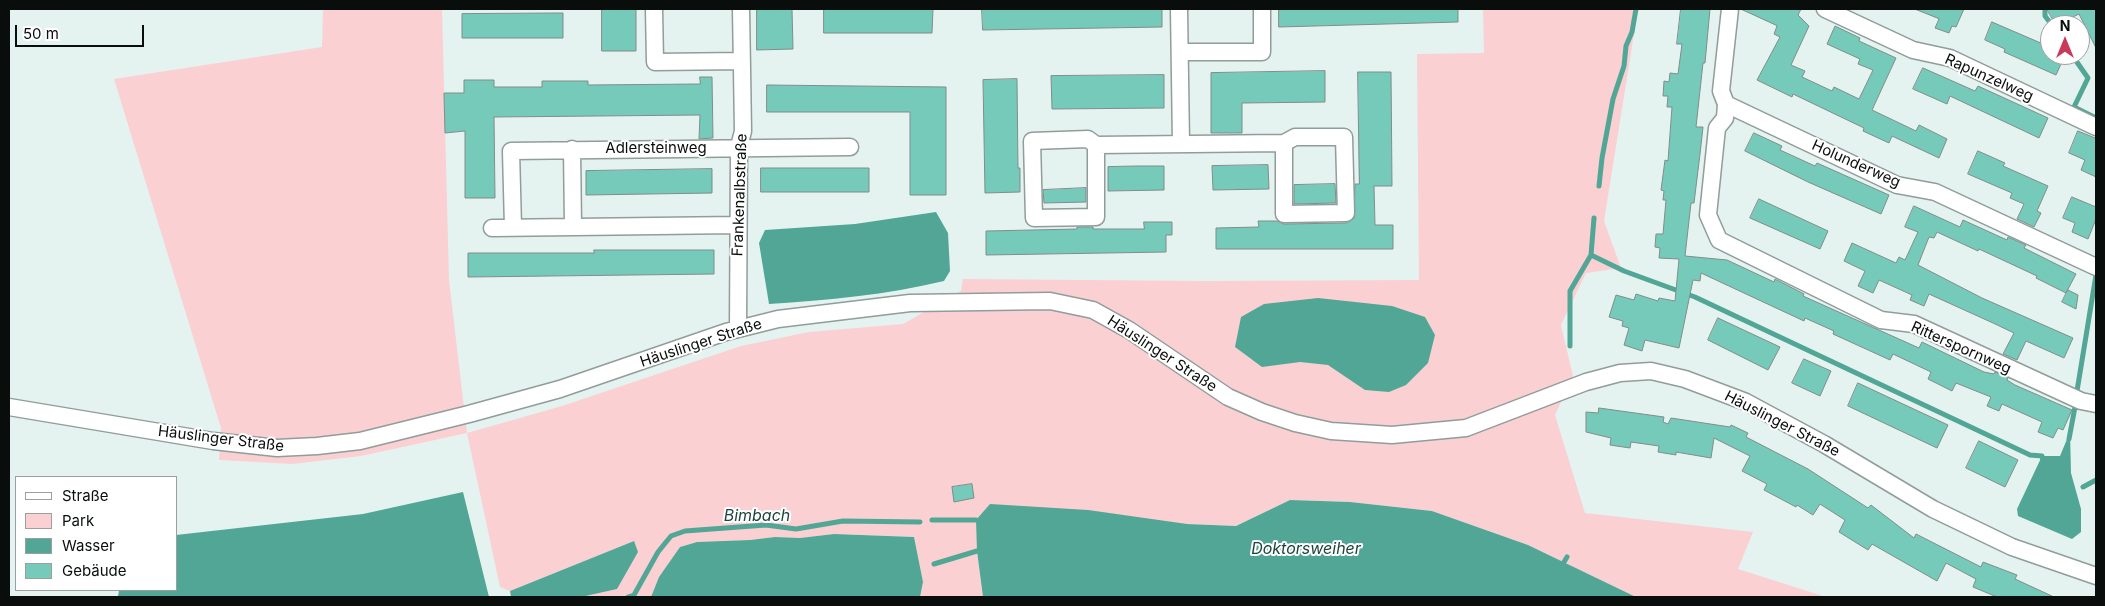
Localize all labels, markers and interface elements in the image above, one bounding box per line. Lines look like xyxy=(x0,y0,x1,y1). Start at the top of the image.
scale bar xyxy=(18,15,146,47)
north arrow xyxy=(2040,15,2090,65)
text: N xyxy=(2060,17,2070,34)
text: 50 m xyxy=(23,24,59,43)
street label: Rapunzelweg xyxy=(1942,50,2036,106)
street label: Frankenalbstraße xyxy=(729,133,751,257)
street label: Holunderweg xyxy=(1809,136,1903,192)
street label: Adlersteinweg xyxy=(605,139,707,157)
street label: Häuslinger Straße xyxy=(1104,312,1220,396)
street label: Häuslinger Straße xyxy=(638,315,764,371)
street label: Ritterspornweg xyxy=(1908,318,2014,378)
street label: Häuslinger Straße xyxy=(1721,387,1843,461)
street label: Häuslinger Straße xyxy=(157,422,285,456)
legend xyxy=(15,476,178,591)
text: Straße xyxy=(62,486,109,505)
water label: Bimbach xyxy=(724,506,790,526)
text: Park xyxy=(62,511,94,530)
text: Wasser xyxy=(62,536,115,555)
water label: Doktorsweiher xyxy=(1251,539,1361,559)
text: Gebäude xyxy=(62,561,127,580)

